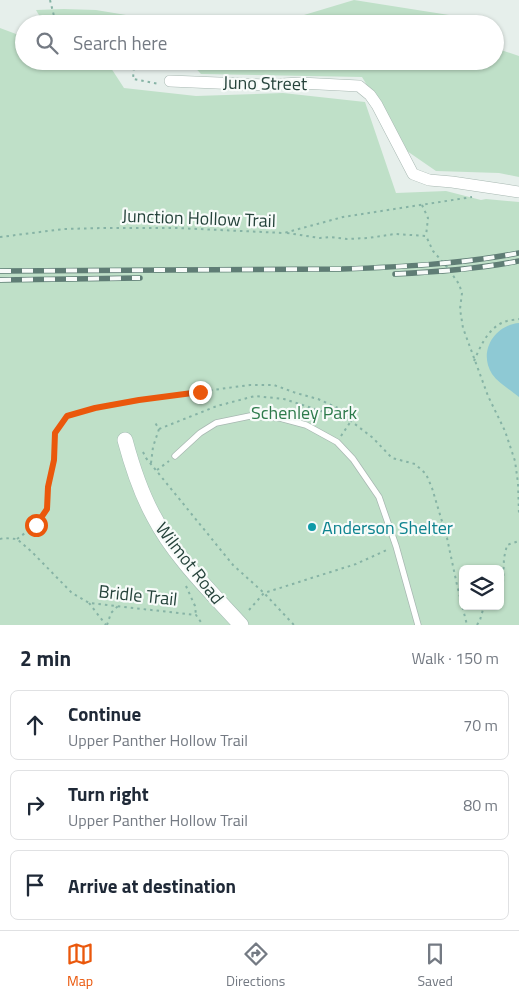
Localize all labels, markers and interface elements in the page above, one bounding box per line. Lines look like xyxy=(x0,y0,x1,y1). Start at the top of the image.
search box xyxy=(15,15,504,70)
text: Search here xyxy=(73,28,167,57)
icon: search xyxy=(33,29,61,57)
street label: Juno Street xyxy=(223,69,308,97)
street label: Junction Hollow Trail xyxy=(122,202,276,234)
route end xyxy=(189,381,212,404)
park label: Schenley Park xyxy=(251,399,357,426)
route start xyxy=(25,514,48,537)
place label: Anderson Shelter xyxy=(322,514,453,541)
street label: Wilmot Road xyxy=(149,516,231,610)
marker: Anderson Shelter xyxy=(306,521,318,533)
map controls xyxy=(459,565,504,610)
button: layers xyxy=(459,565,504,610)
street label: Bridle Trail xyxy=(97,577,179,613)
text: 2 min xyxy=(20,642,71,674)
text: Walk · 150 m xyxy=(411,646,499,670)
text: Continue xyxy=(68,699,141,728)
icon: ahead xyxy=(21,711,49,739)
text: 70 m xyxy=(463,713,498,737)
text: Upper Panther Hollow Trail xyxy=(68,728,248,752)
text: Turn right xyxy=(68,779,149,808)
icon: right xyxy=(21,791,49,819)
text: 80 m xyxy=(463,793,498,817)
text: Upper Panther Hollow Trail xyxy=(68,808,248,832)
icon: arrive xyxy=(21,871,49,899)
text: Arrive at destination xyxy=(68,871,236,900)
tab: Map xyxy=(66,940,94,991)
tab: Directions xyxy=(226,940,285,991)
tab: Saved xyxy=(417,940,453,991)

